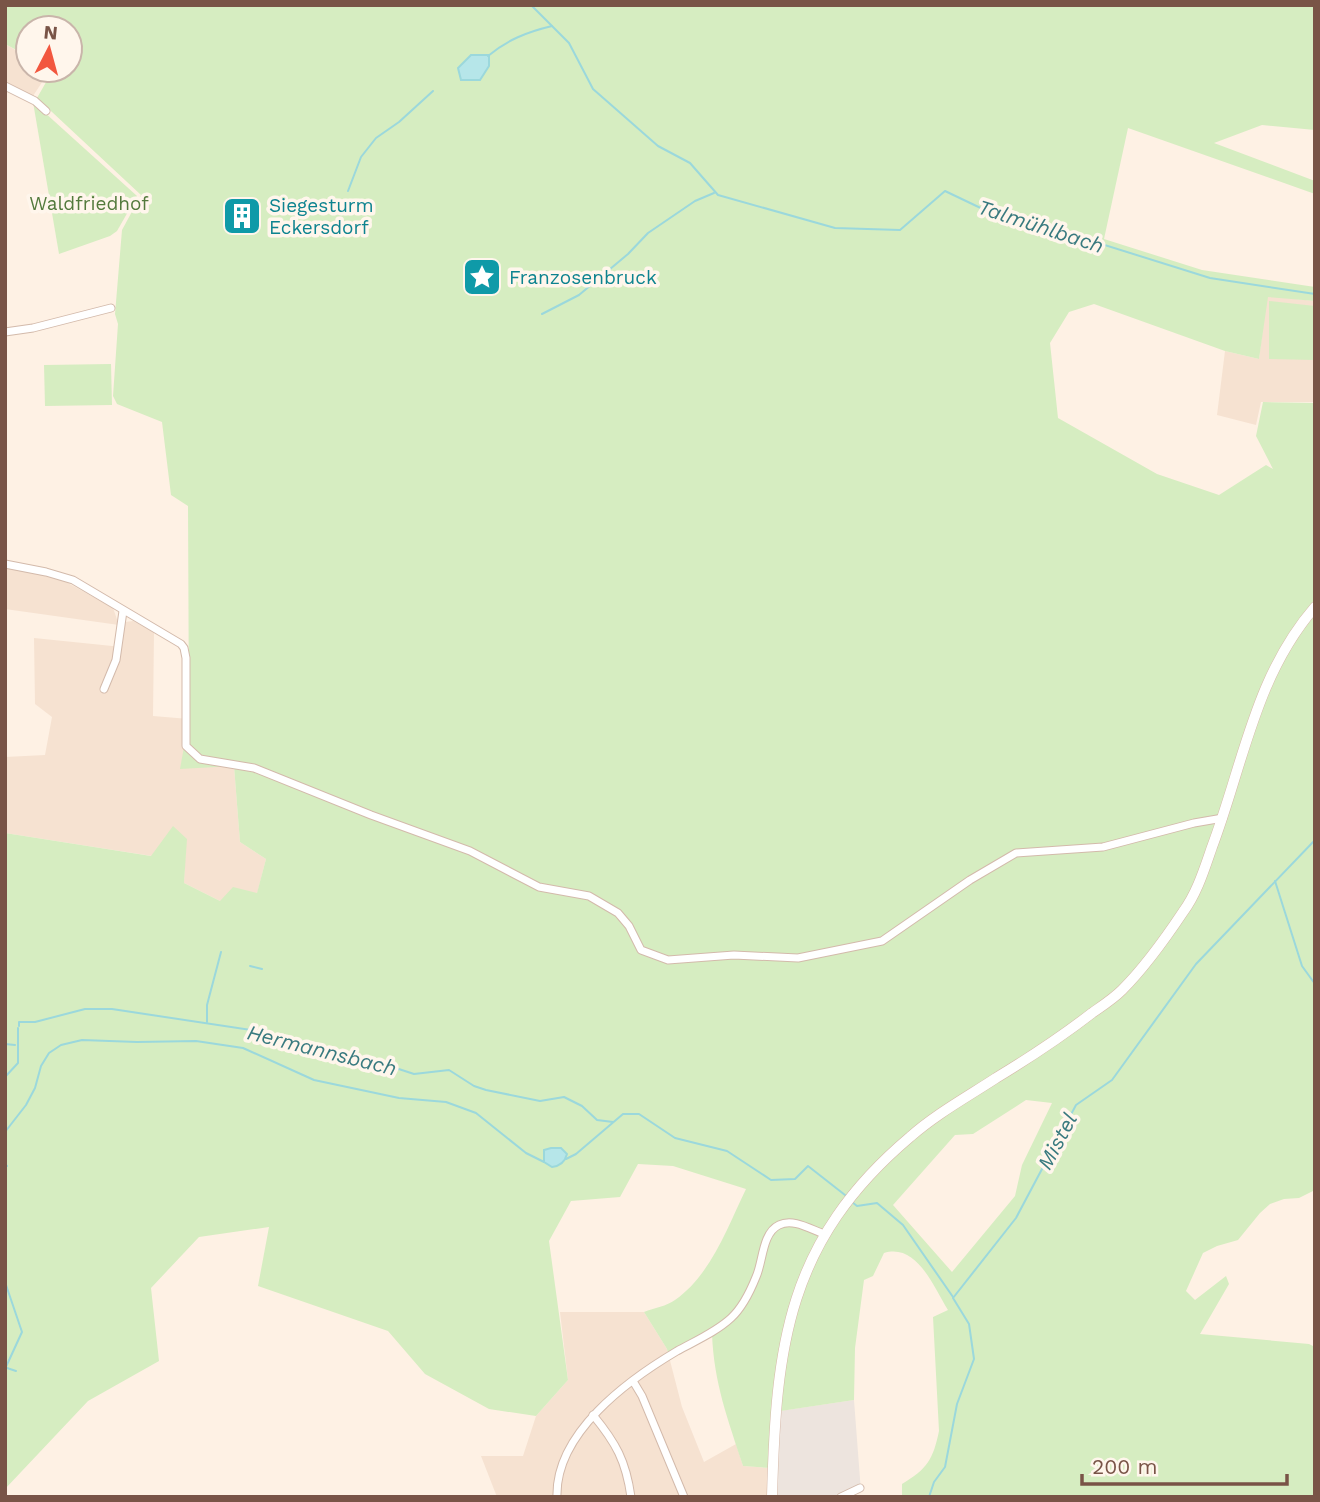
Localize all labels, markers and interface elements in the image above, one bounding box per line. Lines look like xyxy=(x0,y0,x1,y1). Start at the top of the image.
north arrow xyxy=(14,14,84,84)
text: N xyxy=(43,20,59,45)
park label: Waldfriedhof xyxy=(29,192,149,215)
place label: Siegesturm Eckersdorf xyxy=(269,194,374,239)
water label: Talmühlbach xyxy=(975,194,1107,258)
building icon: Siegesturm Eckersdorf xyxy=(221,195,263,237)
place icon: Franzosenbruck xyxy=(461,256,503,298)
place label: Franzosenbruck xyxy=(509,266,657,289)
water label: Hermannsbach xyxy=(245,1019,399,1081)
water label: Mistel xyxy=(1032,1108,1082,1174)
scale bar xyxy=(1082,1442,1287,1486)
text: 200 m xyxy=(1092,1454,1158,1479)

